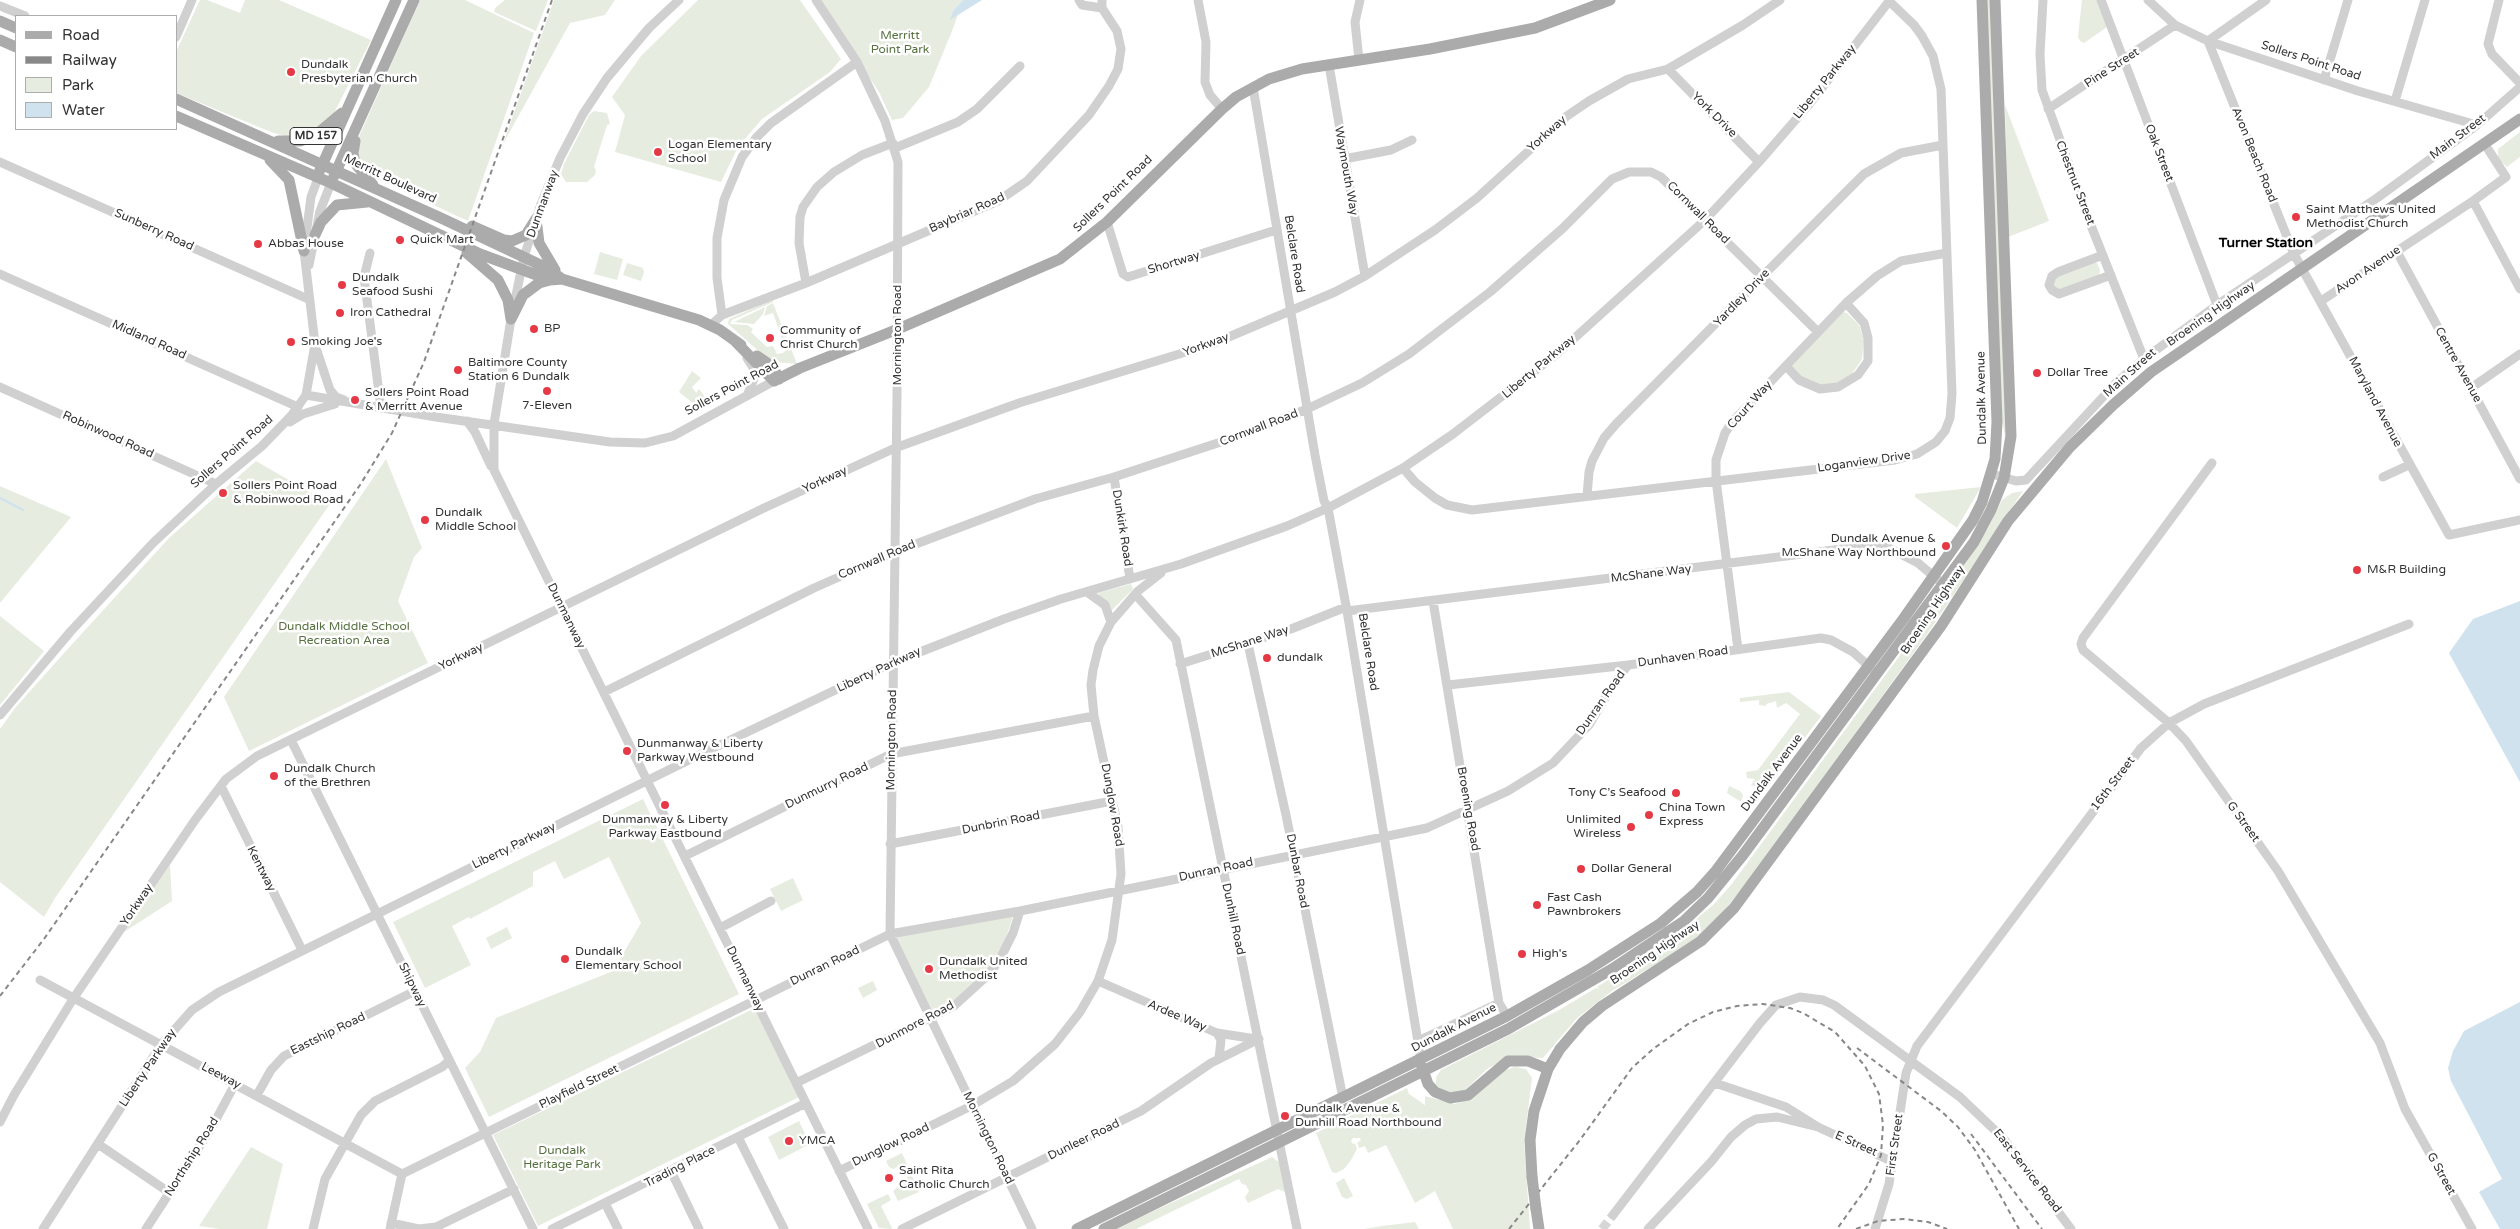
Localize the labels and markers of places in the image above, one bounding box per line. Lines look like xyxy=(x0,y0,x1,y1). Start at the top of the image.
place label: Dundalk Presbyterian Church xyxy=(301,58,417,86)
marker: Dundalk Presbyterian Church xyxy=(285,66,297,78)
place label: Logan Elementary School xyxy=(668,138,772,166)
marker: Logan Elementary School xyxy=(652,146,664,158)
place label: Saint Matthews United Methodist Church xyxy=(2306,203,2436,231)
marker: Saint Matthews United Methodist Church xyxy=(2290,211,2302,223)
place label: Quick Mart xyxy=(410,233,474,247)
marker: Quick Mart xyxy=(394,234,406,246)
place label: Abbas House xyxy=(268,237,344,251)
marker: Abbas House xyxy=(252,238,264,250)
place label: Dundalk Seafood Sushi xyxy=(352,271,433,299)
marker: Dundalk Seafood Sushi xyxy=(336,279,348,291)
place label: Iron Cathedral xyxy=(350,306,431,320)
marker: Iron Cathedral xyxy=(334,307,346,319)
place label: BP xyxy=(544,322,560,336)
marker: BP xyxy=(528,323,540,335)
place label: Community of Christ Church xyxy=(780,324,861,352)
marker: Community of Christ Church xyxy=(764,332,776,344)
place label: Smoking Joe's xyxy=(301,335,382,349)
marker: Smoking Joe's xyxy=(285,336,297,348)
place label: Baltimore County Station 6 Dundalk xyxy=(468,356,570,384)
marker: Baltimore County Station 6 Dundalk xyxy=(452,364,464,376)
place label: Dollar Tree xyxy=(2047,366,2108,380)
marker: Dollar Tree xyxy=(2031,367,2043,379)
marker: 7-Eleven xyxy=(541,385,553,397)
place label: Sollers Point Road & Merritt Avenue xyxy=(365,386,469,414)
marker: Sollers Point Road & Merritt Avenue xyxy=(349,394,361,406)
place label: 7-Eleven xyxy=(522,399,572,413)
place label: Sollers Point Road & Robinwood Road xyxy=(233,479,343,507)
marker: Sollers Point Road & Robinwood Road xyxy=(217,487,229,499)
place label: Dundalk Middle School xyxy=(435,506,516,534)
marker: Dundalk Middle School xyxy=(419,514,431,526)
place label: Dundalk Avenue & McShane Way Northbound xyxy=(1782,532,1936,560)
marker: Dundalk Avenue & McShane Way Northbound xyxy=(1940,540,1952,552)
place label: M&R Building xyxy=(2367,563,2446,577)
marker: M&R Building xyxy=(2351,564,2363,576)
place label: dundalk xyxy=(1277,651,1323,665)
marker: dundalk xyxy=(1261,652,1273,664)
place label: Dunmanway & Liberty Parkway Westbound xyxy=(637,737,763,765)
marker: Dunmanway & Liberty Parkway Westbound xyxy=(621,745,633,757)
place label: Dundalk Church of the Brethren xyxy=(284,762,376,790)
marker: Dundalk Church of the Brethren xyxy=(268,770,280,782)
place label: Tony C’s Seafood xyxy=(1568,786,1666,800)
marker: Tony C’s Seafood xyxy=(1670,787,1682,799)
marker: Dunmanway & Liberty Parkway Eastbound xyxy=(659,799,671,811)
place label: China Town Express xyxy=(1659,801,1725,829)
marker: China Town Express xyxy=(1643,809,1655,821)
place label: Dunmanway & Liberty Parkway Eastbound xyxy=(602,813,728,841)
place label: Unlimited Wireless xyxy=(1566,813,1621,841)
marker: Unlimited Wireless xyxy=(1625,821,1637,833)
place label: Dollar General xyxy=(1591,862,1672,876)
marker: Dollar General xyxy=(1575,863,1587,875)
place label: Fast Cash Pawnbrokers xyxy=(1547,891,1621,919)
marker: Fast Cash Pawnbrokers xyxy=(1531,899,1543,911)
place label: Dundalk Elementary School xyxy=(575,945,682,973)
place label: High's xyxy=(1532,947,1567,961)
marker: High's xyxy=(1516,948,1528,960)
marker: Dundalk Elementary School xyxy=(559,953,571,965)
place label: Dundalk United Methodist xyxy=(939,955,1028,983)
marker: Dundalk United Methodist xyxy=(923,963,935,975)
place label: Dundalk Avenue & Dunhill Road Northbound xyxy=(1295,1102,1442,1130)
marker: Dundalk Avenue & Dunhill Road Northbound xyxy=(1279,1110,1291,1122)
place label: YMCA xyxy=(799,1134,836,1148)
marker: YMCA xyxy=(783,1135,795,1147)
place label: Saint Rita Catholic Church xyxy=(899,1164,990,1192)
marker: Saint Rita Catholic Church xyxy=(883,1172,895,1184)

